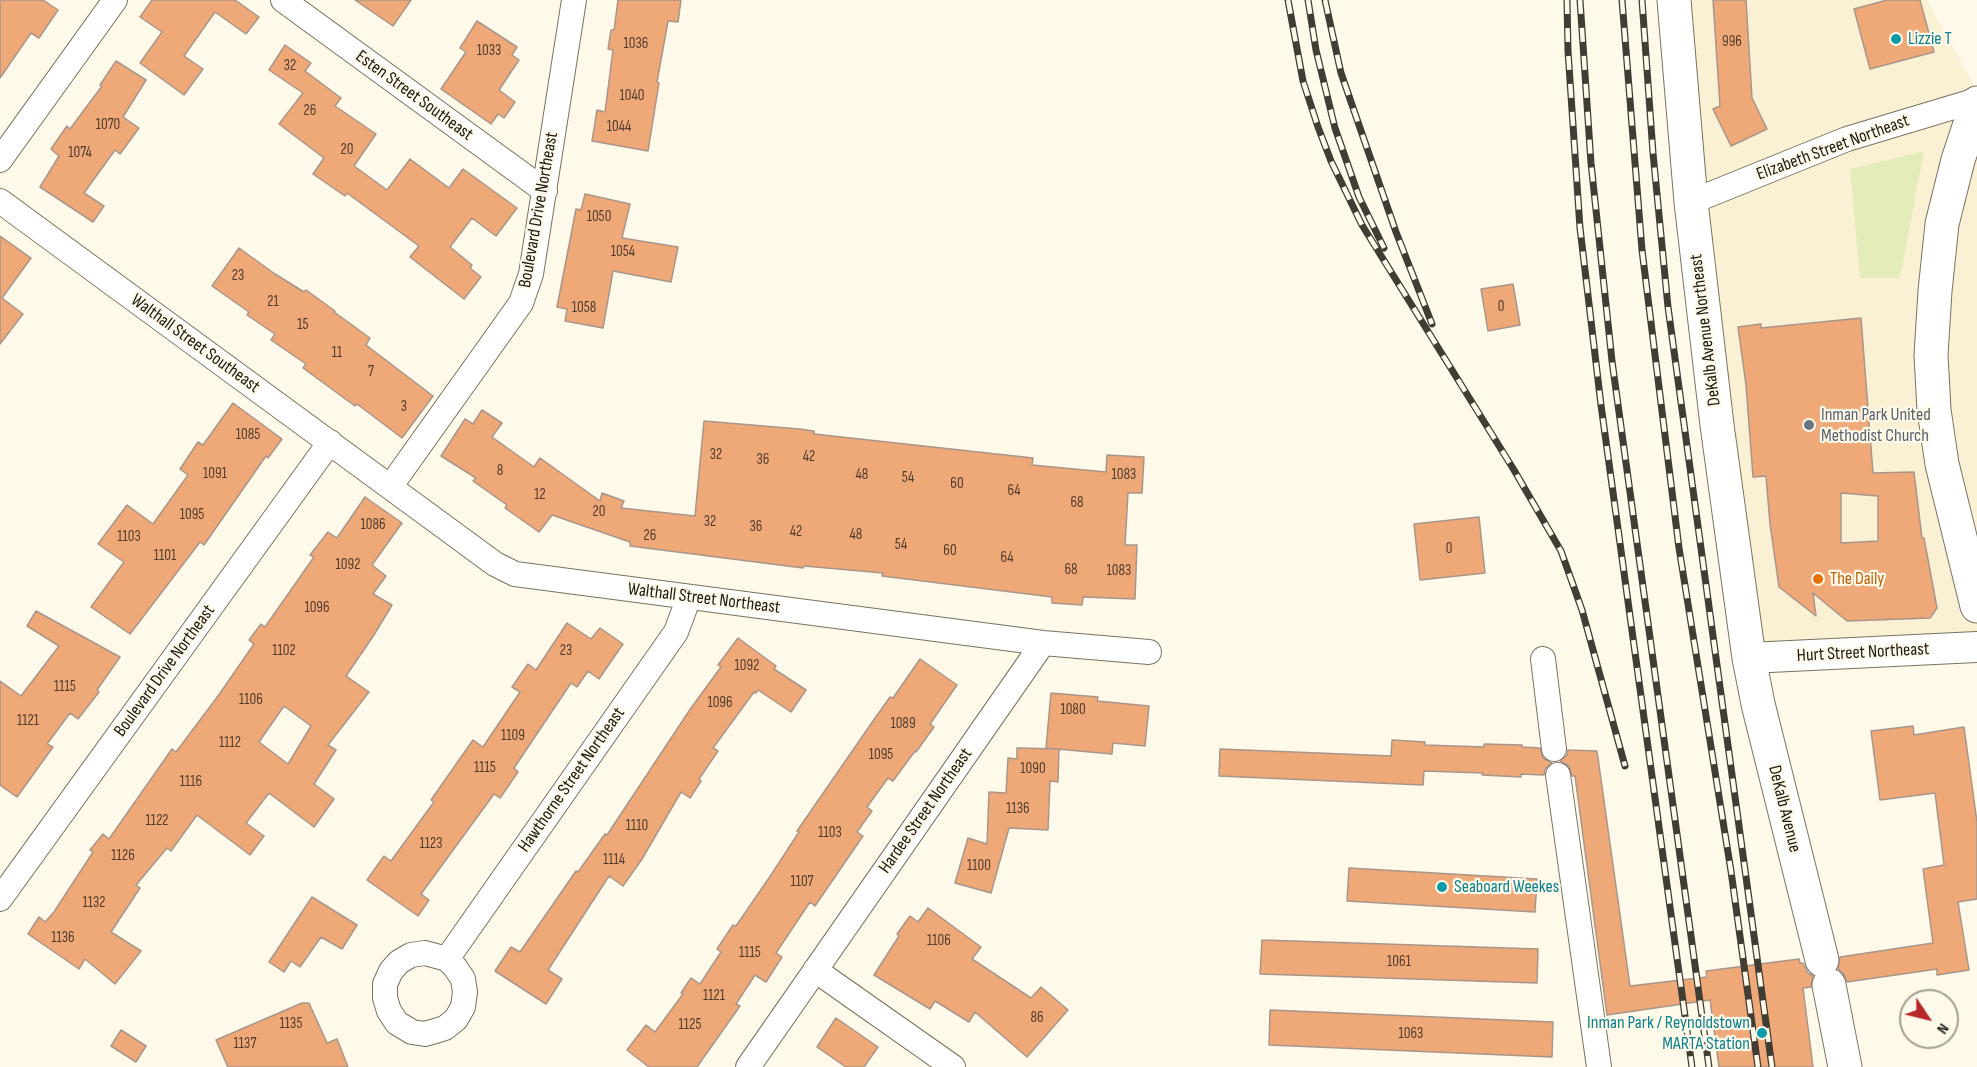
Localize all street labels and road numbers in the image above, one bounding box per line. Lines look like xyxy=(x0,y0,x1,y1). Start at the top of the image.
street label: Esten Street Southeast xyxy=(351,46,477,146)
street label: Elizabeth Street Northeast xyxy=(1754,110,1912,186)
street label: Boulevard Drive Northeast xyxy=(515,130,563,290)
street label: DeKalb Avenue Northeast xyxy=(1686,253,1726,407)
street label: Walthall Street Southeast xyxy=(126,290,264,398)
street label: Walthall Street Northeast xyxy=(627,579,781,619)
street label: Boulevard Drive Northeast xyxy=(110,601,220,741)
street label: Hurt Street Northeast xyxy=(1796,639,1930,667)
street label: Hawthorne Street Northeast xyxy=(514,703,630,857)
street label: Hardee Street Northeast xyxy=(875,744,977,878)
street label: DeKalb Avenue xyxy=(1763,763,1805,855)

